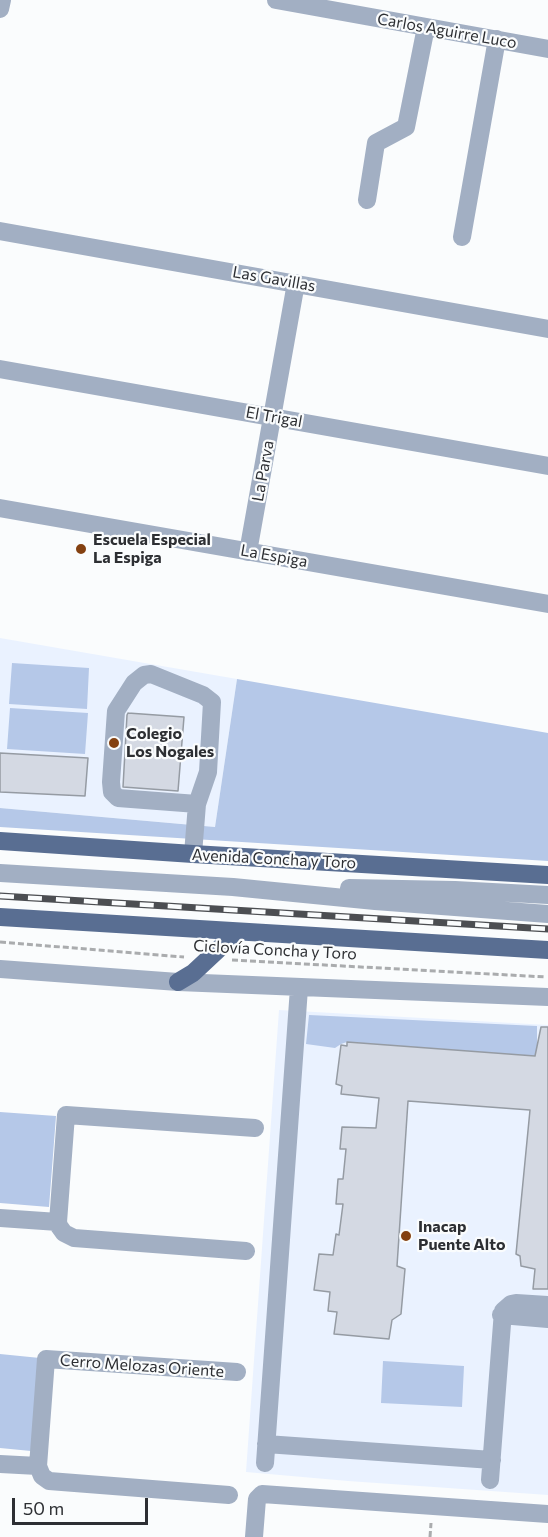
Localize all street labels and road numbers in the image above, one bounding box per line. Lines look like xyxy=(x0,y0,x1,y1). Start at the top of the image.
street label: Carlos Aguirre Luco xyxy=(376,9,518,53)
street label: Las Gavillas xyxy=(231,262,317,296)
street label: El Trigal xyxy=(244,403,304,431)
street label: La Parva xyxy=(248,439,278,503)
street label: La Espiga xyxy=(239,541,309,571)
street label: Avenida Concha y Toro xyxy=(191,845,357,873)
street label: Ciclovía Concha y Toro xyxy=(193,936,357,964)
street label: Cerro Melozas Oriente xyxy=(59,1351,225,1381)

